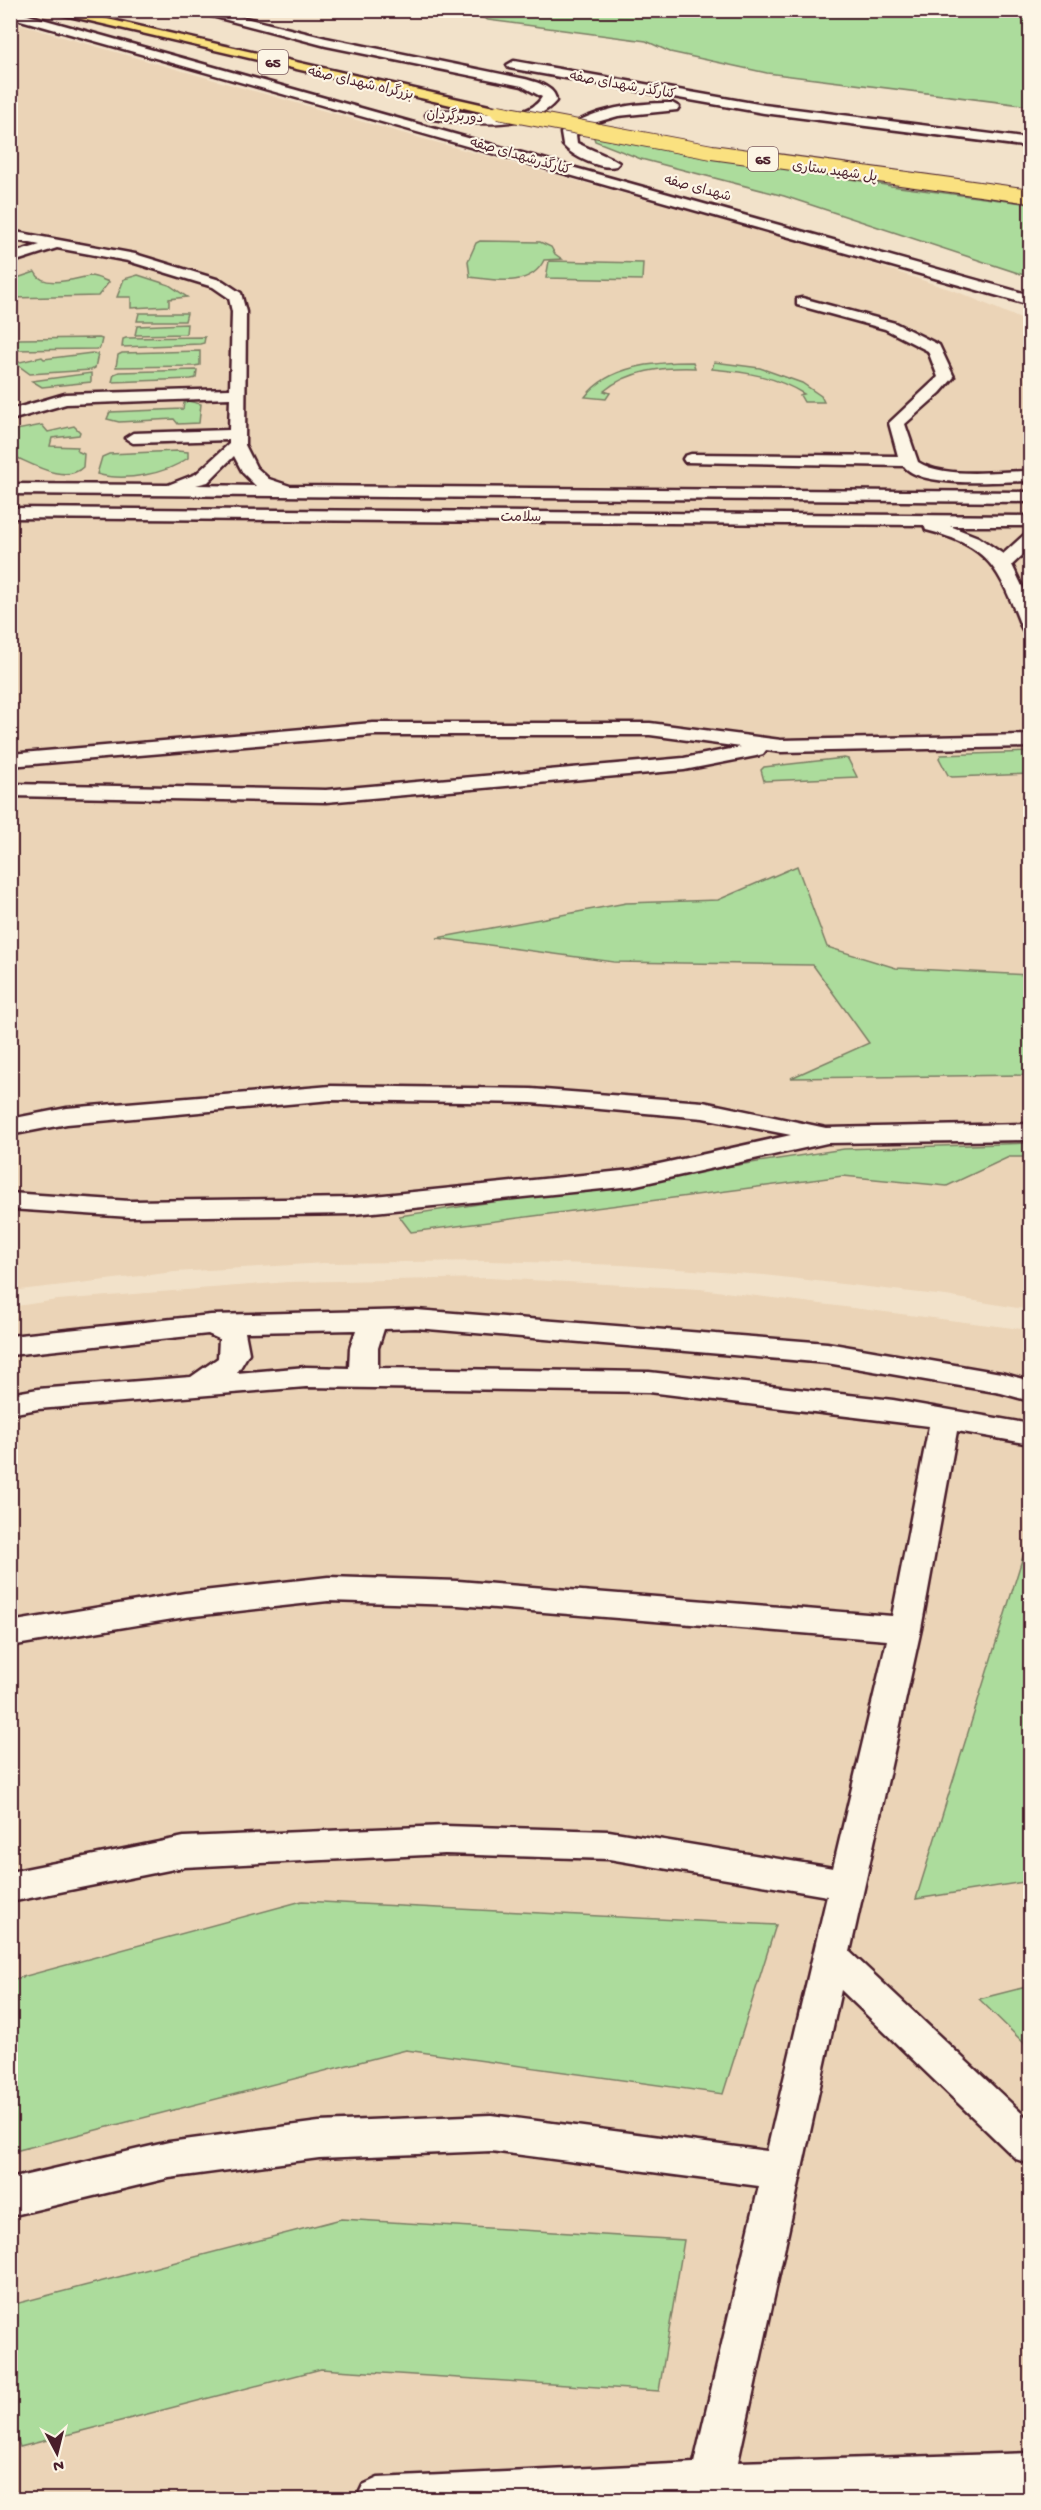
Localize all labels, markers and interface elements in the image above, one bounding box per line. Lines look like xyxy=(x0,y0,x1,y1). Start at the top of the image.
road number: 65 xyxy=(258,50,288,74)
street label: بزرگراه شهدای صفه xyxy=(306,62,415,105)
street label: کنارگذر شهدای صفه xyxy=(568,67,678,104)
street label: دوربرگردان xyxy=(426,105,484,128)
street label: کنارگذرشهدای صفه xyxy=(468,133,573,180)
road number: 65 xyxy=(748,147,778,171)
street label: پل شهید ستاری xyxy=(791,158,878,187)
street label: شهدای صفه xyxy=(662,172,733,207)
street label: سلامت xyxy=(501,510,541,527)
north arrow xyxy=(27,2423,87,2483)
text: N xyxy=(52,2454,65,2475)

